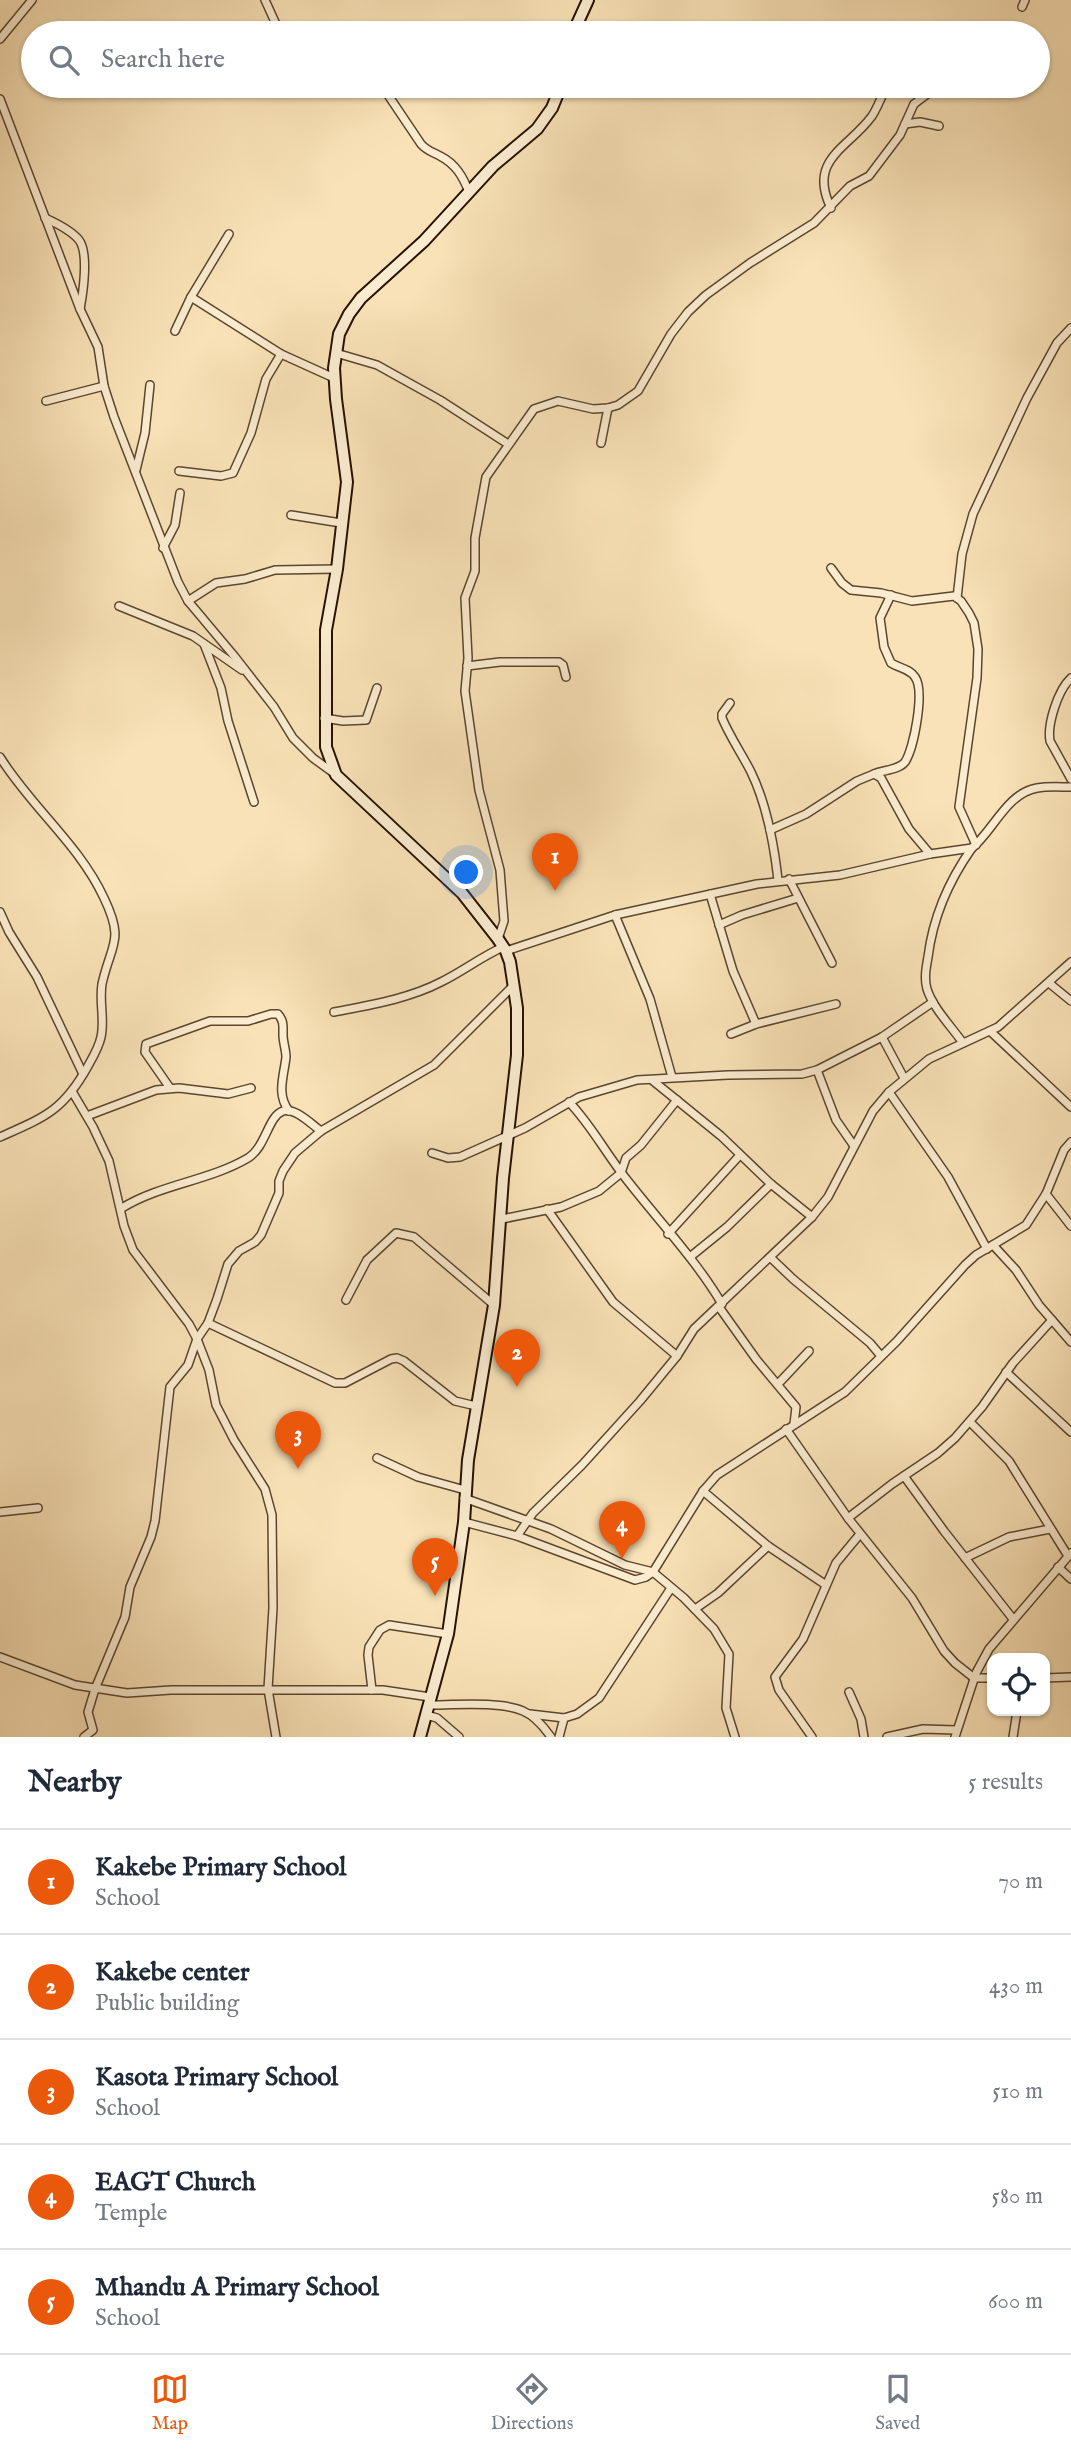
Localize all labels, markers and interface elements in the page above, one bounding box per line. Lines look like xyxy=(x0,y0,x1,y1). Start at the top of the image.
search box xyxy=(21,21,1050,98)
icon: search xyxy=(45,41,83,79)
text: Search here xyxy=(101,43,225,76)
pin: 1 xyxy=(532,833,578,891)
your location xyxy=(449,855,483,889)
pin: 2 xyxy=(494,1329,540,1387)
pin: 3 xyxy=(275,1411,321,1469)
pin: 4 xyxy=(599,1501,645,1559)
pin: 5 xyxy=(412,1538,458,1596)
map controls xyxy=(987,1653,1050,1716)
button: locate xyxy=(987,1653,1050,1716)
text: Nearby xyxy=(28,1764,121,1802)
text: 5 results xyxy=(968,1768,1043,1797)
text: Kakebe Primary School xyxy=(95,1851,346,1884)
text: 1 xyxy=(47,1867,55,1896)
text: 70 m xyxy=(998,1867,1043,1896)
text: School xyxy=(95,1884,160,1913)
text: Kakebe center xyxy=(95,1956,250,1989)
text: 2 xyxy=(46,1972,56,2001)
text: 430 m xyxy=(989,1972,1043,2001)
text: Public building xyxy=(95,1989,239,2018)
text: Kasota Primary School xyxy=(95,2061,338,2094)
text: 3 xyxy=(47,2077,55,2106)
text: 510 m xyxy=(992,2077,1043,2106)
text: School xyxy=(95,2094,160,2123)
text: EAGT Church xyxy=(95,2166,255,2199)
text: 4 xyxy=(45,2182,57,2211)
text: 580 m xyxy=(992,2182,1043,2211)
text: Temple xyxy=(95,2199,167,2228)
text: Mhandu A Primary School xyxy=(95,2271,379,2304)
text: 5 xyxy=(47,2287,55,2316)
text: 600 m xyxy=(988,2287,1043,2316)
text: School xyxy=(95,2304,160,2333)
tab: Map xyxy=(151,2370,189,2436)
tab: Directions xyxy=(491,2370,573,2436)
tab: Saved xyxy=(875,2370,920,2436)

